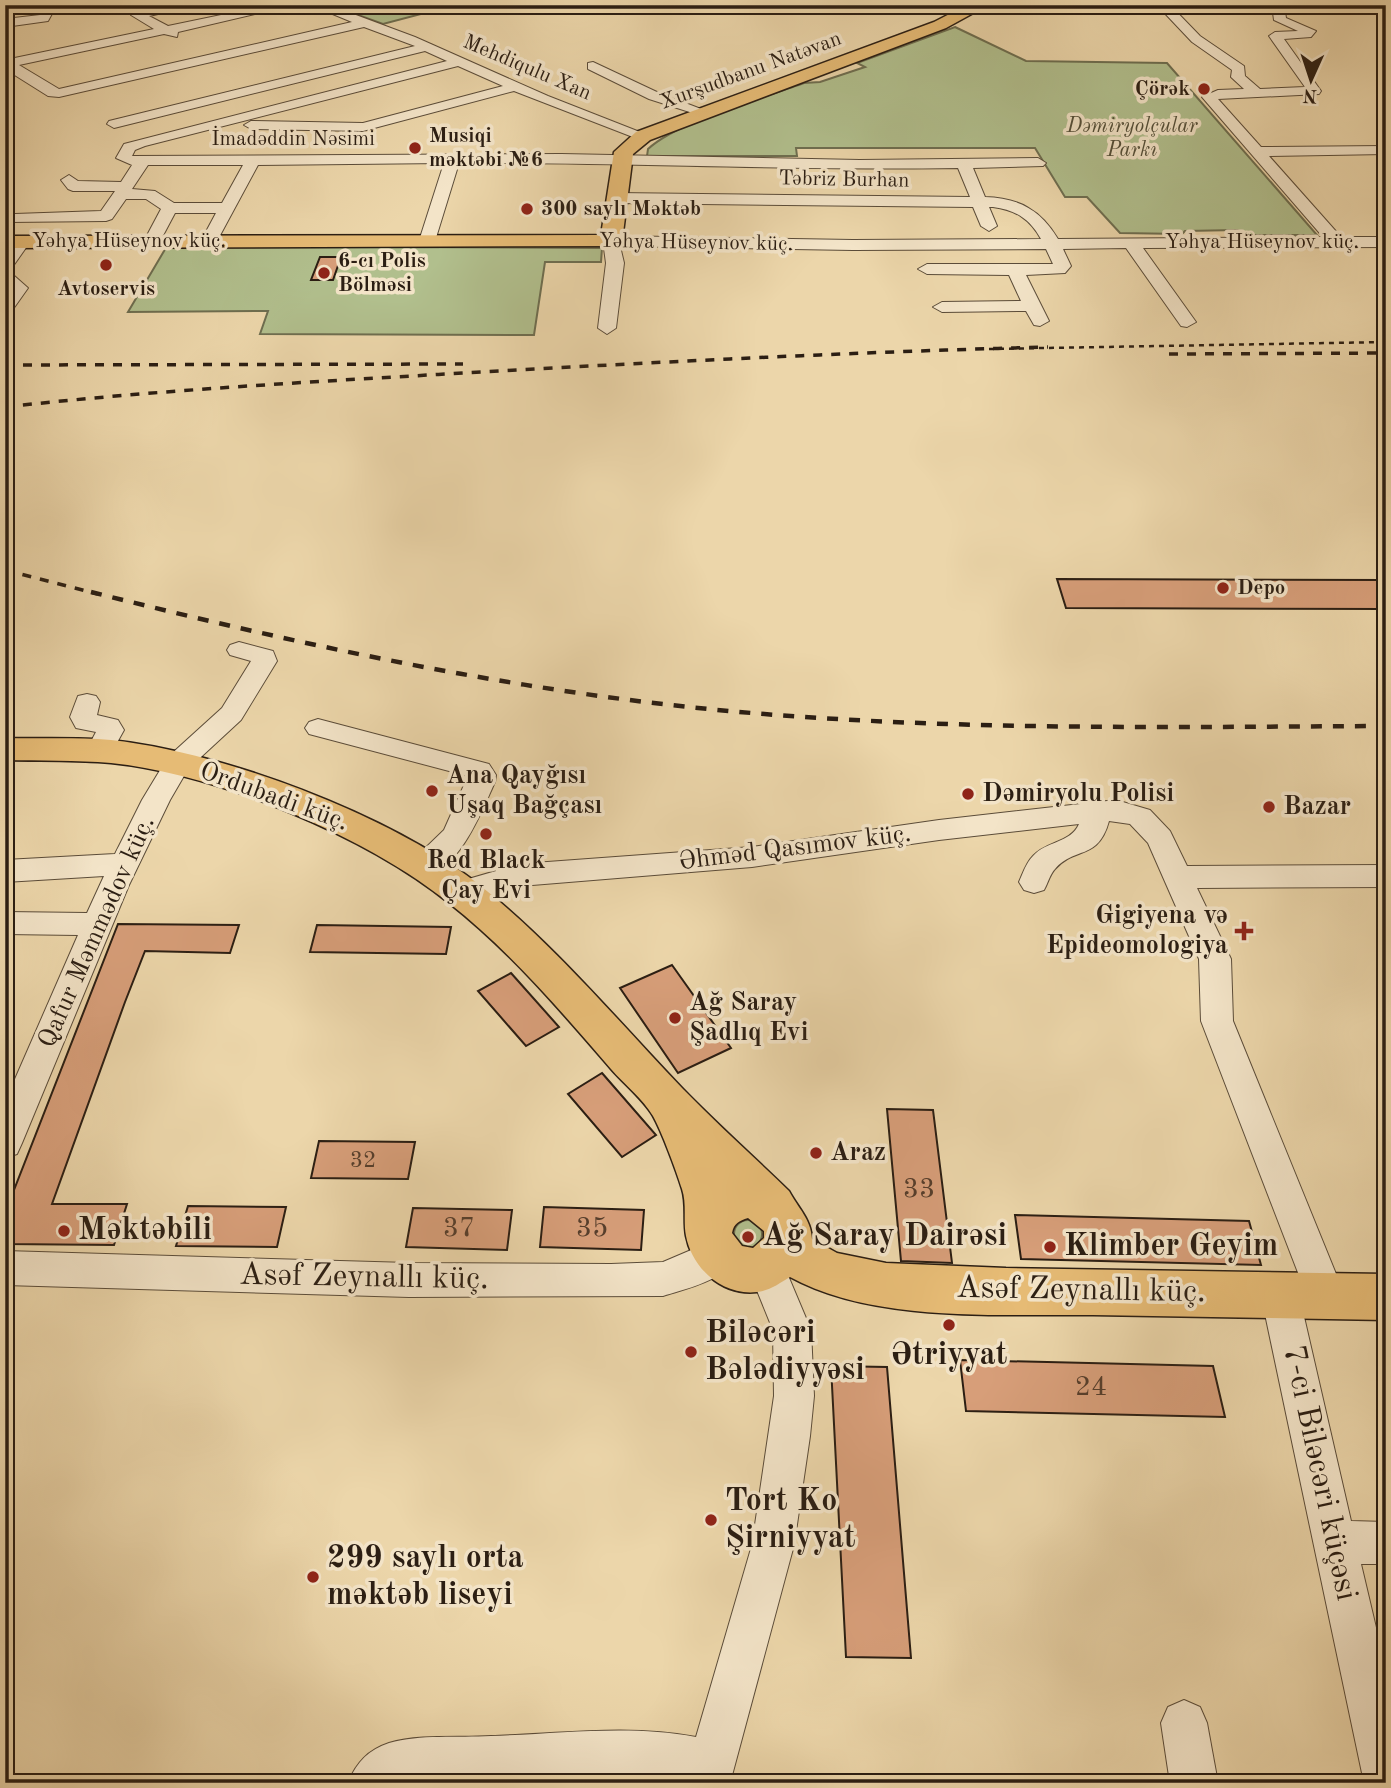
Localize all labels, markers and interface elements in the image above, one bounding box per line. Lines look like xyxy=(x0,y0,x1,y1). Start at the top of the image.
street label: Xurşudbanu Natəvan xyxy=(658,28,844,114)
street label: Mehdiqulu Xan xyxy=(460,32,594,104)
north arrow xyxy=(1276,46,1346,116)
place label: Çörək xyxy=(1135,79,1190,100)
marker: Çörək xyxy=(1196,81,1212,97)
text: N xyxy=(1302,85,1318,104)
park label: Dəmiryolçular Parkı xyxy=(1065,116,1199,161)
street label: İmadəddin Nəsimi xyxy=(211,125,375,150)
place label: Musiqi məktəbi №6 xyxy=(429,126,543,171)
marker: Musiqi məktəbi №6 xyxy=(407,140,423,156)
street label: Təbriz Burhan xyxy=(778,168,910,192)
place label: 300 saylı Məktəb xyxy=(541,199,701,220)
marker: 300 saylı Məktəb xyxy=(519,201,535,217)
street label: Yəhya Hüseynov küç. xyxy=(32,231,226,252)
street label: Yəhya Hüseynov küç. xyxy=(599,231,793,255)
street label: Yəhya Hüseynov küç. xyxy=(1165,232,1359,253)
place label: 6-cı Polis Bölməsi xyxy=(338,251,426,296)
marker: Avtoservis xyxy=(98,257,114,273)
marker: 6-cı Polis Bölməsi xyxy=(316,265,332,281)
place label: Avtoservis xyxy=(57,279,155,300)
place label: Depo xyxy=(1237,578,1285,599)
marker: Depo xyxy=(1215,580,1231,596)
street label: Ordubadi küç. xyxy=(196,758,352,836)
place label: Ana Qayğısı Uşaq Bağçası xyxy=(446,763,602,819)
place label: Dəmiryolu Polisi xyxy=(982,781,1174,807)
marker: Ana Qayğısı Uşaq Bağçası xyxy=(424,783,440,799)
marker: Dəmiryolu Polisi xyxy=(960,786,976,802)
place label: Bazar xyxy=(1283,794,1351,820)
marker: Bazar xyxy=(1261,799,1277,815)
street label: Qafur Məmmədov küç. xyxy=(34,812,160,1052)
street label: Əhməd Qasımov küç. xyxy=(677,821,913,875)
marker: Red Black Çay Evi xyxy=(478,826,494,842)
place label: Red Black Çay Evi xyxy=(427,848,546,904)
place label: Gigiyena və Epideomologiya xyxy=(1046,903,1228,959)
marker: Gigiyena və Epideomologiya xyxy=(1234,921,1254,941)
place label: Ağ Saray Şadlıq Evi xyxy=(689,990,808,1046)
marker: Ağ Saray Şadlıq Evi xyxy=(667,1010,683,1026)
place label: Araz xyxy=(830,1140,886,1166)
marker: Araz xyxy=(808,1145,824,1161)
house number: 32 xyxy=(350,1149,376,1172)
house number: 33 xyxy=(903,1176,935,1204)
place label: Məktəbili xyxy=(78,1215,212,1247)
house number: 37 xyxy=(443,1215,475,1243)
house number: 35 xyxy=(576,1215,608,1243)
place label: Ağ Saray Dairəsi xyxy=(762,1221,1007,1253)
marker: Məktəbili xyxy=(56,1223,72,1239)
marker: Ağ Saray Dairəsi xyxy=(740,1229,756,1245)
place label: Klimber Geyim xyxy=(1064,1231,1278,1263)
marker: Klimber Geyim xyxy=(1042,1239,1058,1255)
street label: Asəf Zeynallı küç. xyxy=(239,1260,489,1296)
street label: Asəf Zeynallı küç. xyxy=(956,1273,1206,1309)
marker: Ətriyyat xyxy=(941,1317,957,1333)
place label: Biləcəri Bələdiyyəsi xyxy=(705,1318,865,1387)
place label: Ətriyyat xyxy=(891,1340,1008,1372)
street label: 7-ci Biləcəri küçəsi xyxy=(1276,1342,1362,1604)
marker: Biləcəri Bələdiyyəsi xyxy=(683,1344,699,1360)
house number: 24 xyxy=(1075,1374,1107,1402)
place label: Tort Ko Şirniyyat xyxy=(725,1486,856,1555)
marker: Tort Ko Şirniyyat xyxy=(703,1512,719,1528)
place label: 299 saylı orta məktəb liseyi xyxy=(327,1543,524,1612)
marker: 299 saylı orta məktəb liseyi xyxy=(305,1569,321,1585)

